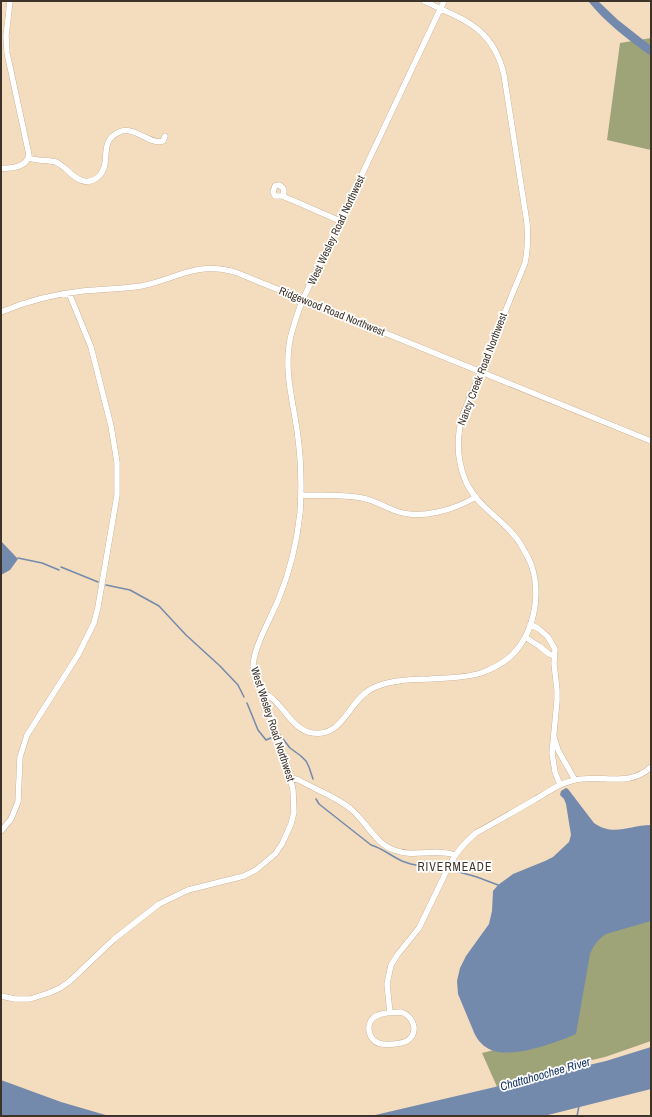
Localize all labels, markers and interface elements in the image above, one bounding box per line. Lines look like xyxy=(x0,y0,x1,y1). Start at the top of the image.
street label: West Wesley Road Northwest xyxy=(304,172,368,287)
street label: Ridgewood Road Northwest xyxy=(277,283,387,339)
street label: Nancy Creek Road Northwest xyxy=(454,310,510,427)
street label: West Wesley Road Northwest xyxy=(248,665,298,783)
district label: RIVERMEADE xyxy=(417,859,493,875)
water label: Chattahoochee River xyxy=(498,1053,593,1095)

